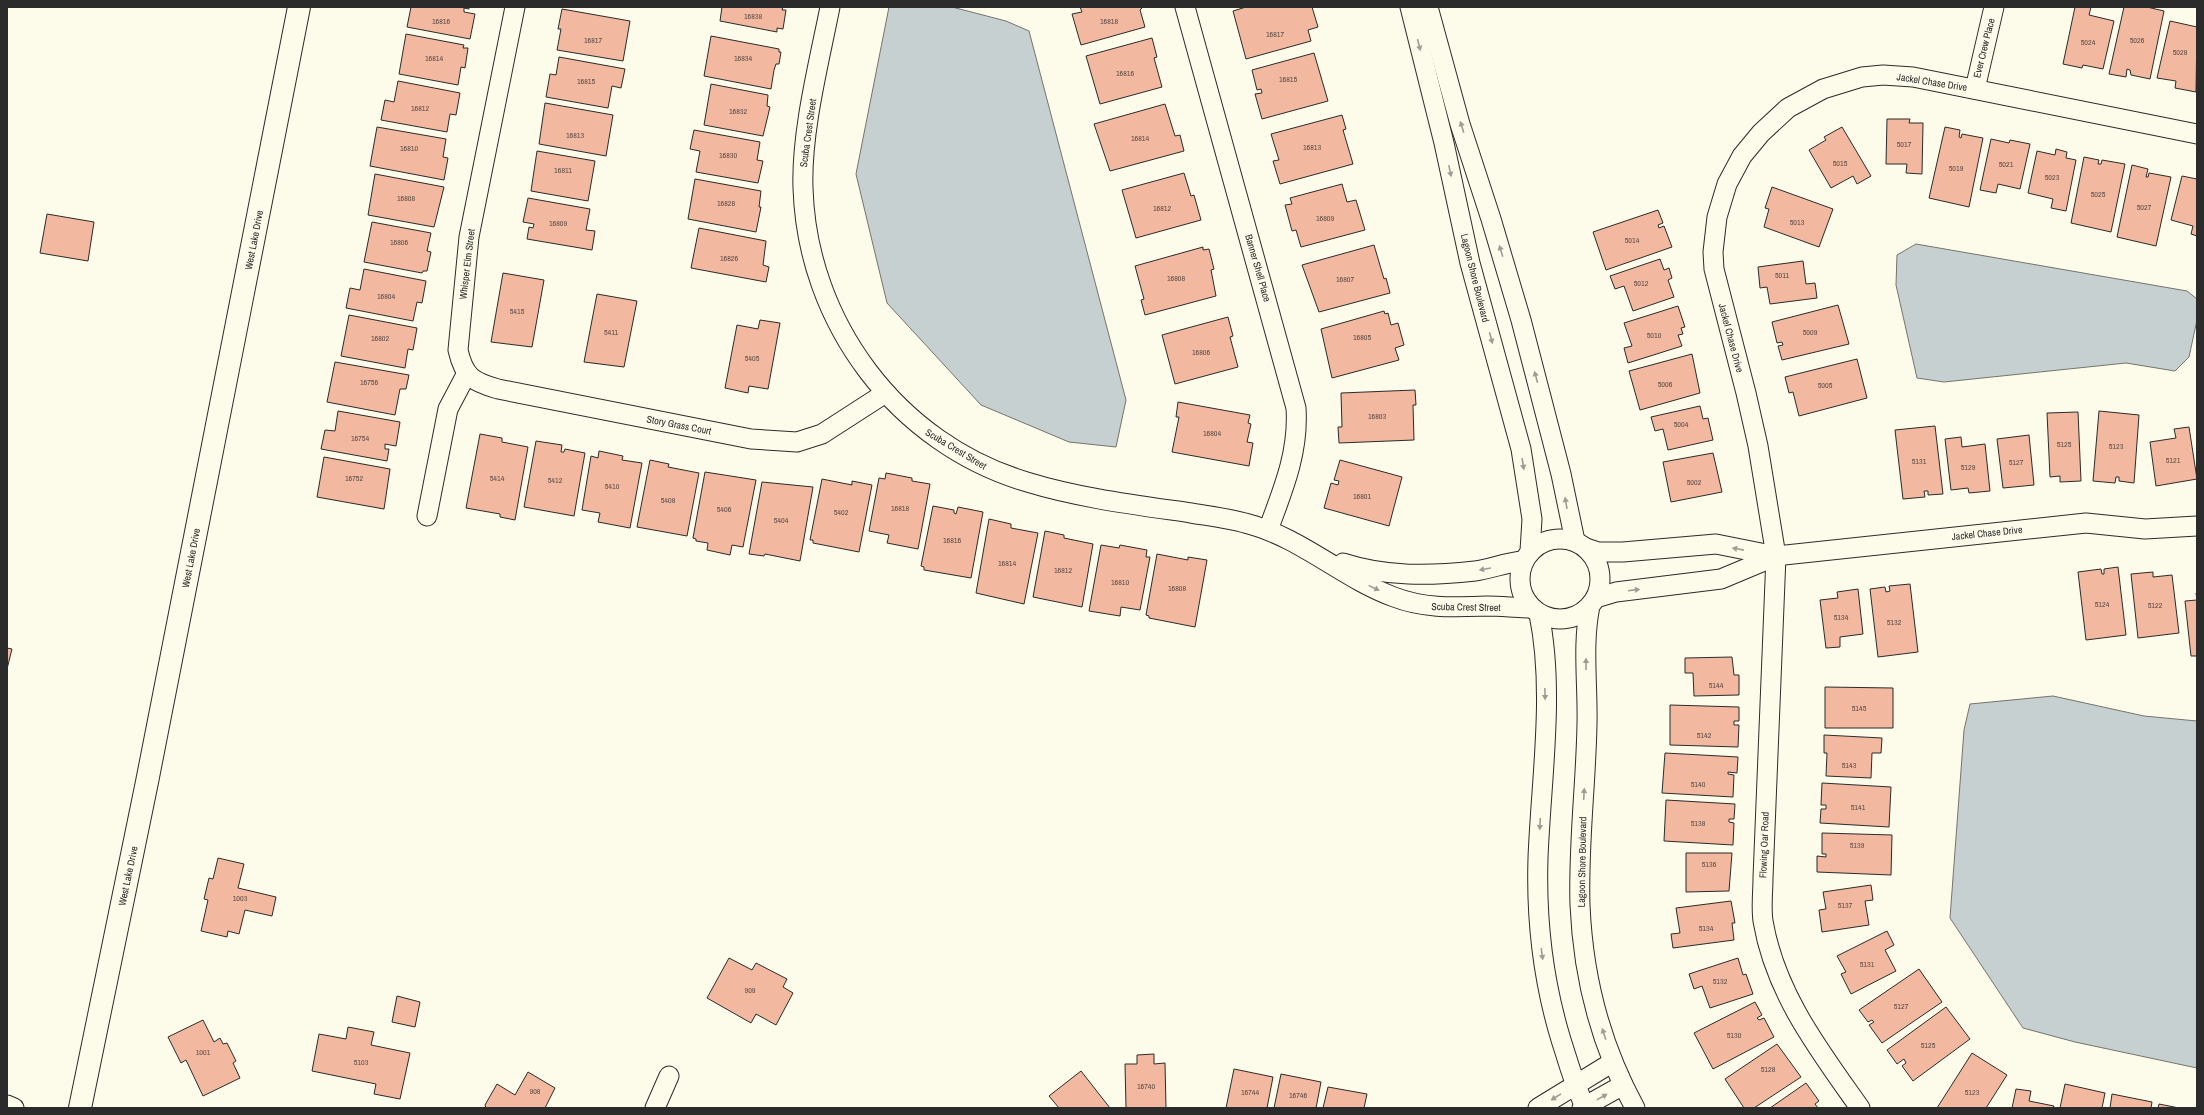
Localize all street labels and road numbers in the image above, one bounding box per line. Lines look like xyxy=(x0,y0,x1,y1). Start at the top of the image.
street label: Ever Crew Place xyxy=(1970,16,1998,79)
street label: Jackel Chase Drive xyxy=(1896,70,1969,94)
street label: Scuba Crest Street xyxy=(797,97,819,168)
street label: West Lake Drive xyxy=(242,209,266,271)
street label: Whisper Elm Street xyxy=(456,227,478,300)
street label: Lagoon Shore Boulevard xyxy=(1458,232,1492,324)
street label: Banner Shell Place xyxy=(1242,233,1274,304)
street label: Jackel Chase Drive xyxy=(1716,302,1747,374)
street label: Story Grass Court xyxy=(646,412,713,438)
street label: Scuba Crest Street xyxy=(923,426,990,473)
street label: Jackel Chase Drive xyxy=(1951,523,2023,543)
street label: West Lake Drive xyxy=(179,527,203,589)
street label: Scuba Crest Street xyxy=(1431,600,1501,614)
street label: Flowing Oar Road xyxy=(1756,812,1772,878)
street label: Lagoon Shore Boulevard xyxy=(1575,817,1589,907)
street label: West Lake Drive xyxy=(115,845,141,907)

